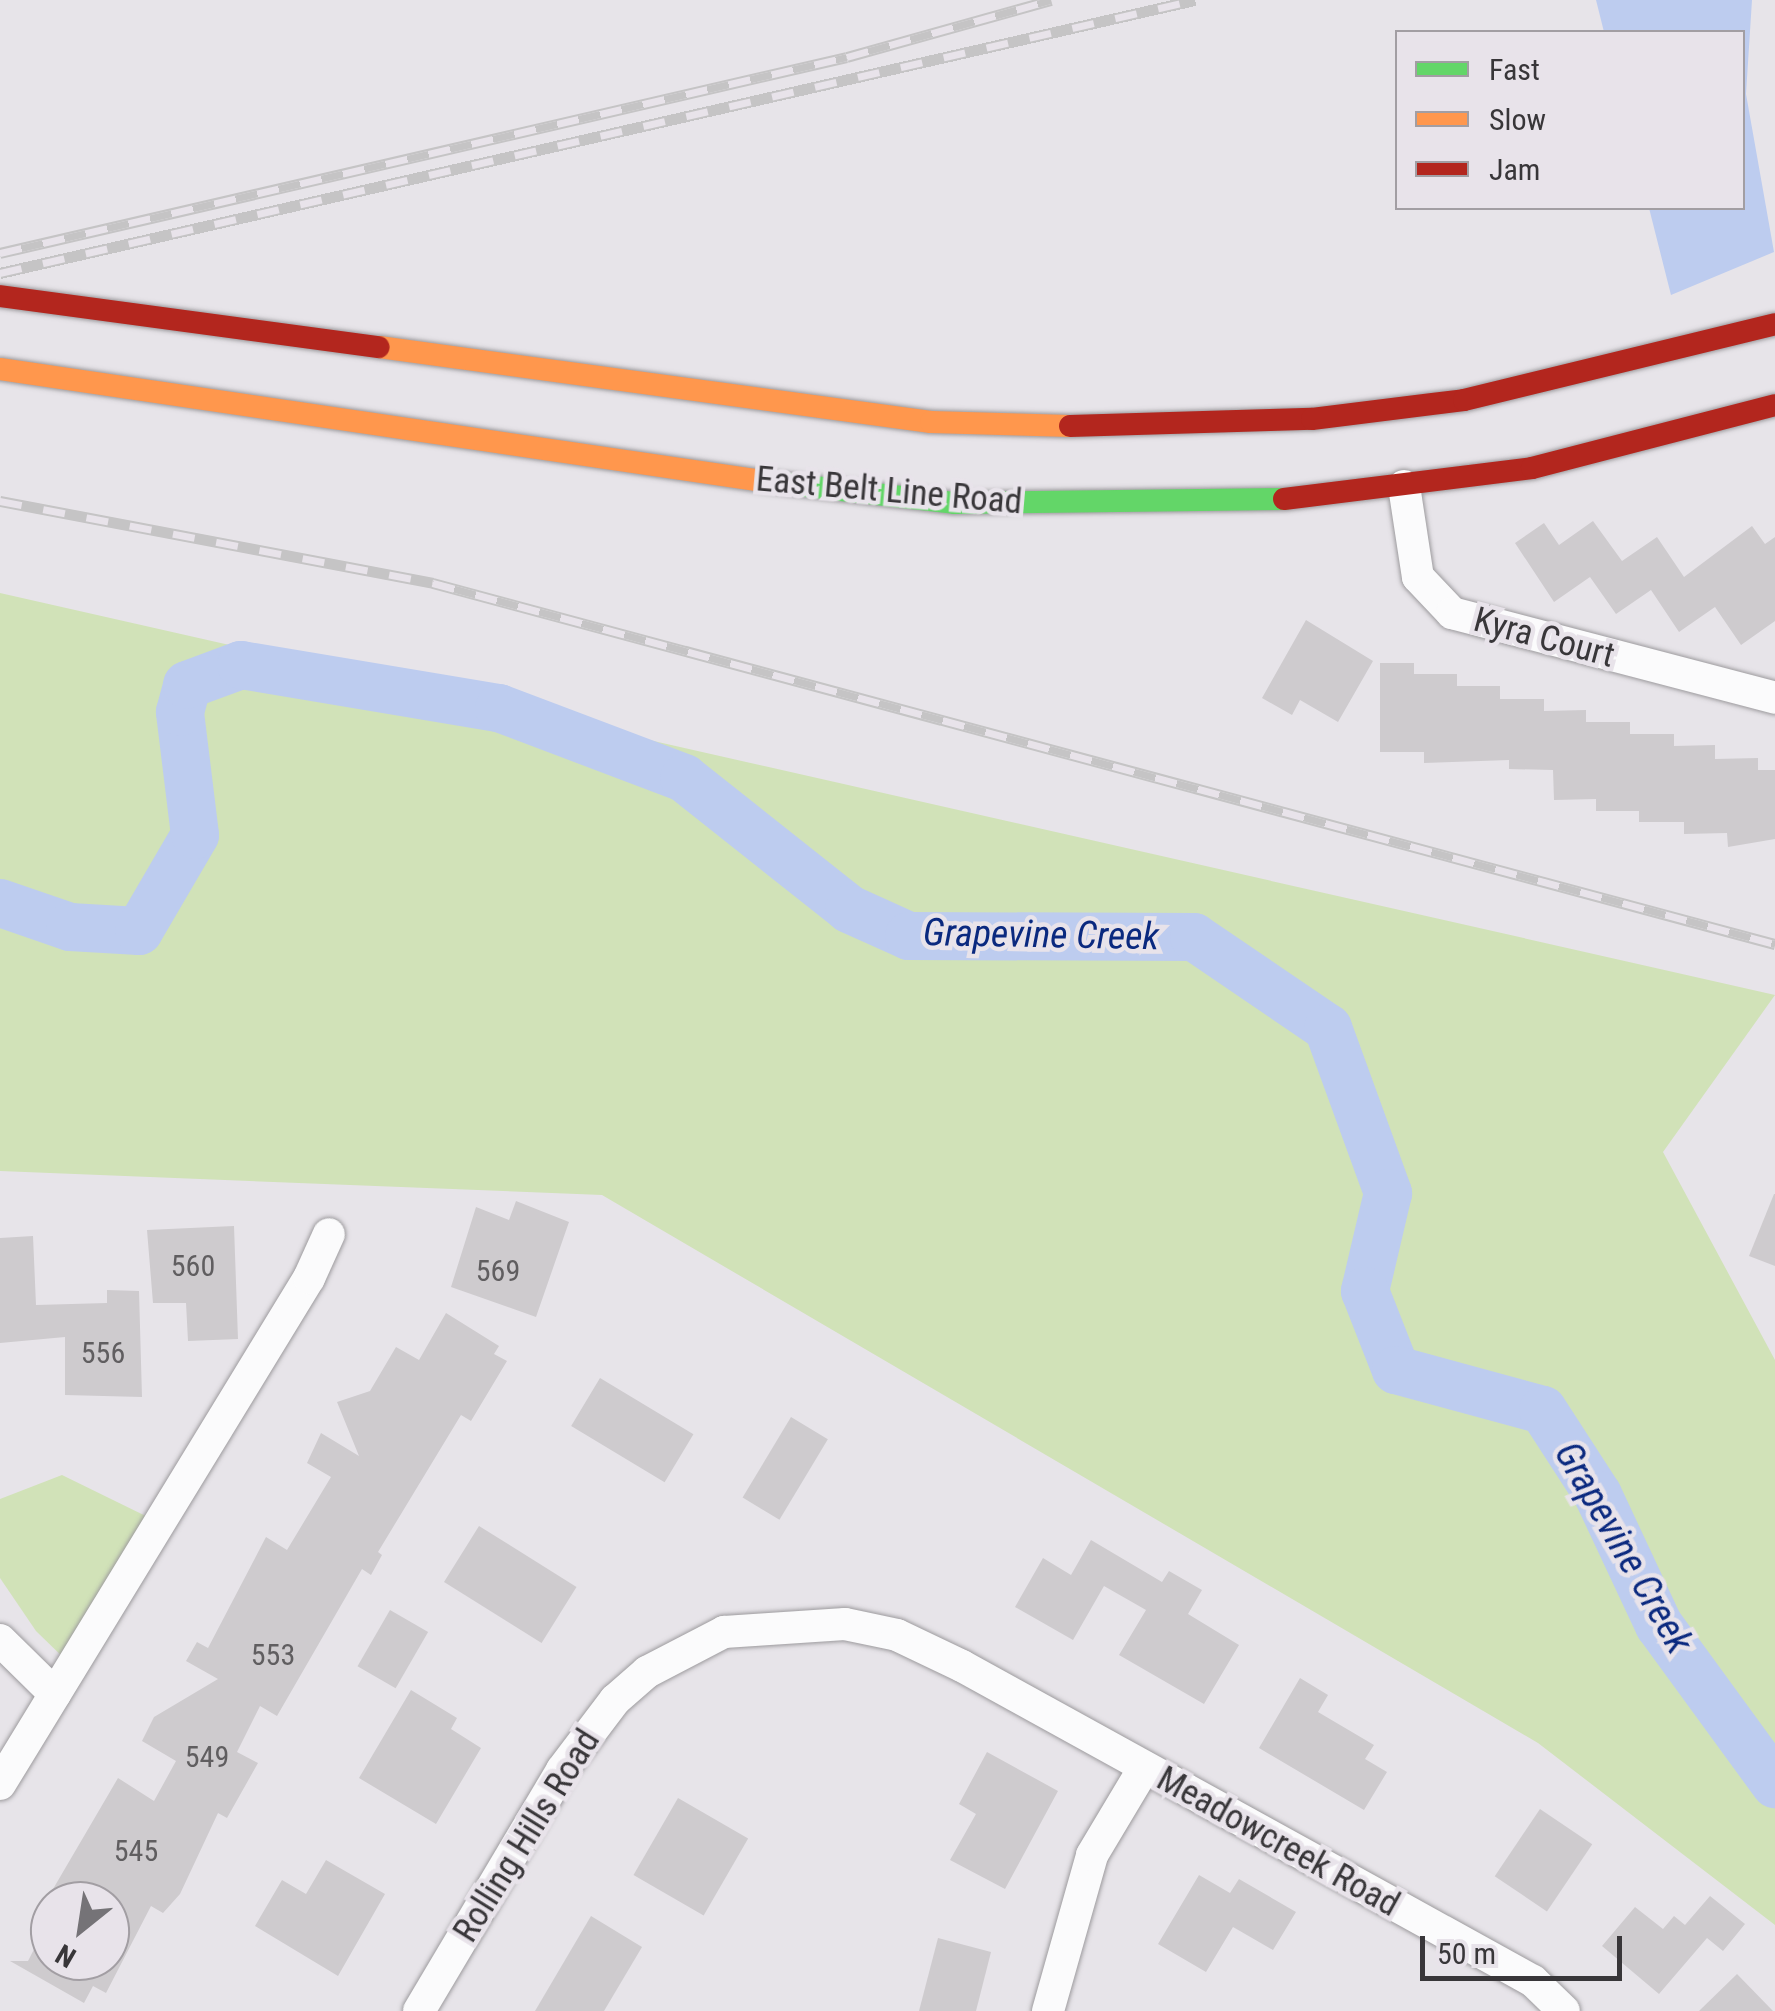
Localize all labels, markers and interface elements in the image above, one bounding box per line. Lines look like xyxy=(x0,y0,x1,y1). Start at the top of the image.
legend xyxy=(1395,30,1745,210)
text: Fast xyxy=(1489,52,1540,87)
text: Slow xyxy=(1489,102,1546,137)
text: Jam xyxy=(1489,152,1540,187)
street label: East Belt Line Road xyxy=(754,458,1024,524)
street label: Kyra Court xyxy=(1469,599,1619,677)
water label: Grapevine Creek xyxy=(923,910,1159,960)
house number: 560 xyxy=(171,1248,215,1284)
house number: 569 xyxy=(476,1253,520,1289)
house number: 556 xyxy=(81,1335,125,1371)
water label: Grapevine Creek xyxy=(1544,1434,1702,1662)
house number: 553 xyxy=(251,1637,295,1673)
street label: Rolling Hills Road xyxy=(445,1722,609,1950)
house number: 549 xyxy=(185,1739,229,1775)
street label: Meadowcreek Road xyxy=(1149,1758,1407,1926)
house number: 545 xyxy=(114,1833,158,1869)
north arrow xyxy=(30,1881,130,1981)
scale bar xyxy=(1425,1916,1628,1978)
text: 50 m xyxy=(1437,1936,1496,1971)
text: N xyxy=(50,1937,81,1974)

